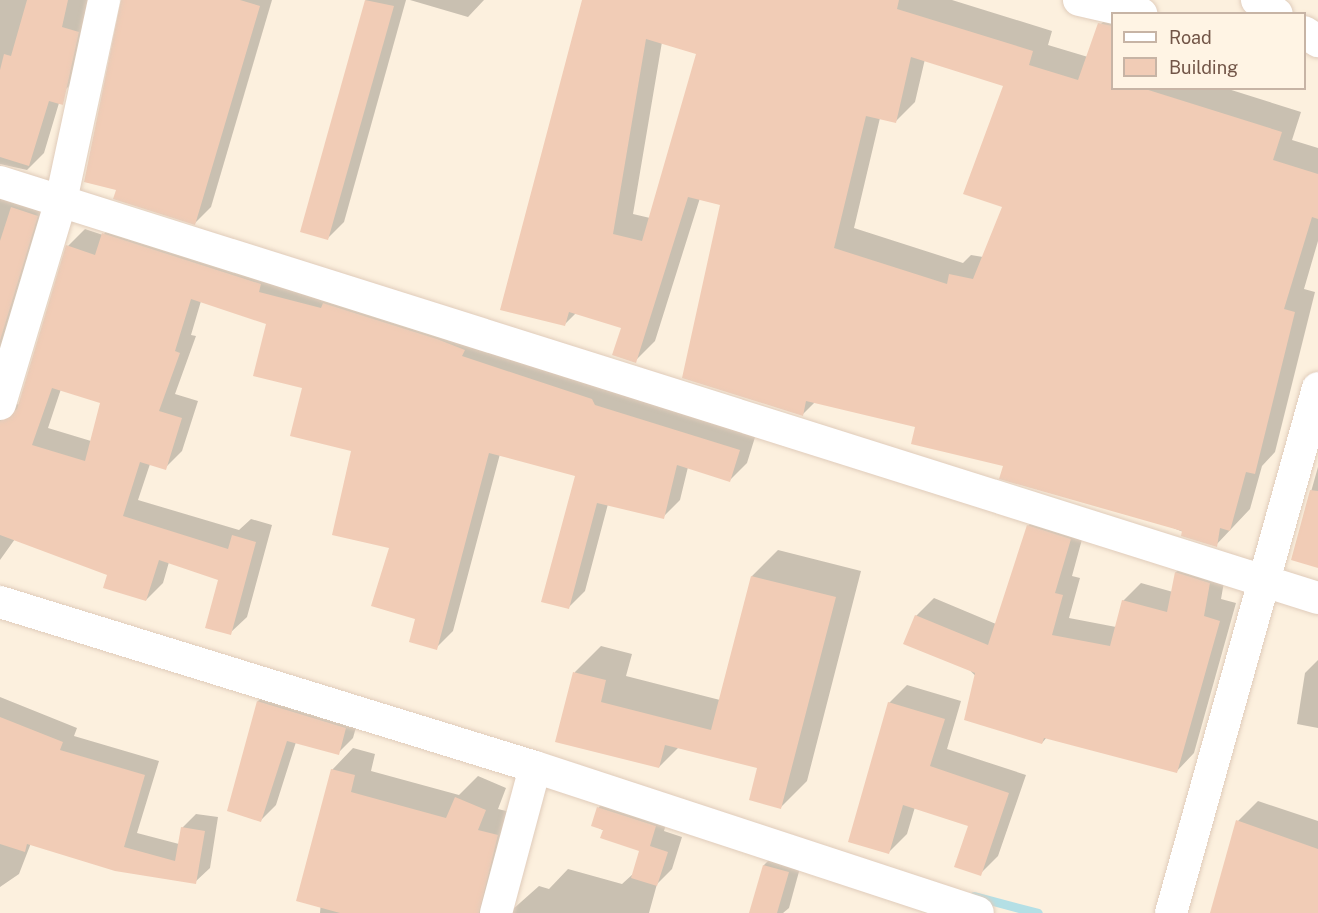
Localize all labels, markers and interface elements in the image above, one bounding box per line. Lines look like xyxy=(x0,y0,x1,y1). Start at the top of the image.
legend xyxy=(1111,12,1306,90)
text: Road xyxy=(1169,27,1212,48)
text: Building xyxy=(1169,57,1238,78)

